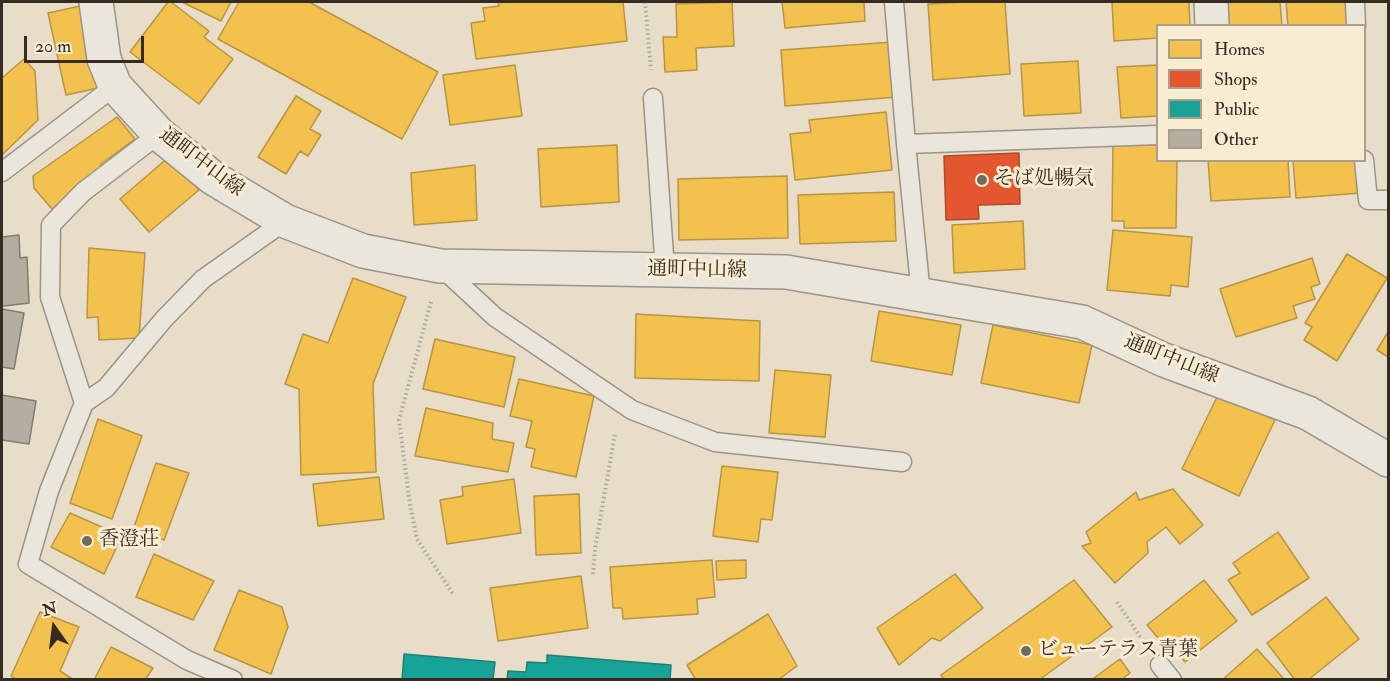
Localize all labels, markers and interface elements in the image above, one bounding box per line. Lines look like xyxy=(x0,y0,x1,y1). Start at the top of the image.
scale bar xyxy=(27,24,147,62)
legend xyxy=(1156,24,1366,162)
text: 20 m xyxy=(35,35,71,58)
text: Homes xyxy=(1214,38,1265,61)
text: Shops xyxy=(1214,68,1257,91)
text: Public xyxy=(1214,98,1259,121)
street label: 通町中山線 xyxy=(154,123,248,203)
text: Other xyxy=(1214,128,1258,151)
place label: そば処暢気 xyxy=(994,168,1094,192)
marker: そば処暢気 xyxy=(975,173,989,187)
street label: 通町中山線 xyxy=(647,258,747,284)
street label: 通町中山線 xyxy=(1120,330,1222,390)
place label: 香澄荘 xyxy=(99,529,159,553)
marker: 香澄荘 xyxy=(80,534,94,548)
north arrow xyxy=(24,597,84,657)
text: N xyxy=(40,598,59,621)
place label: ビューテラス青葉 xyxy=(1038,639,1198,663)
marker: ビューテラス青葉 xyxy=(1019,644,1033,658)

